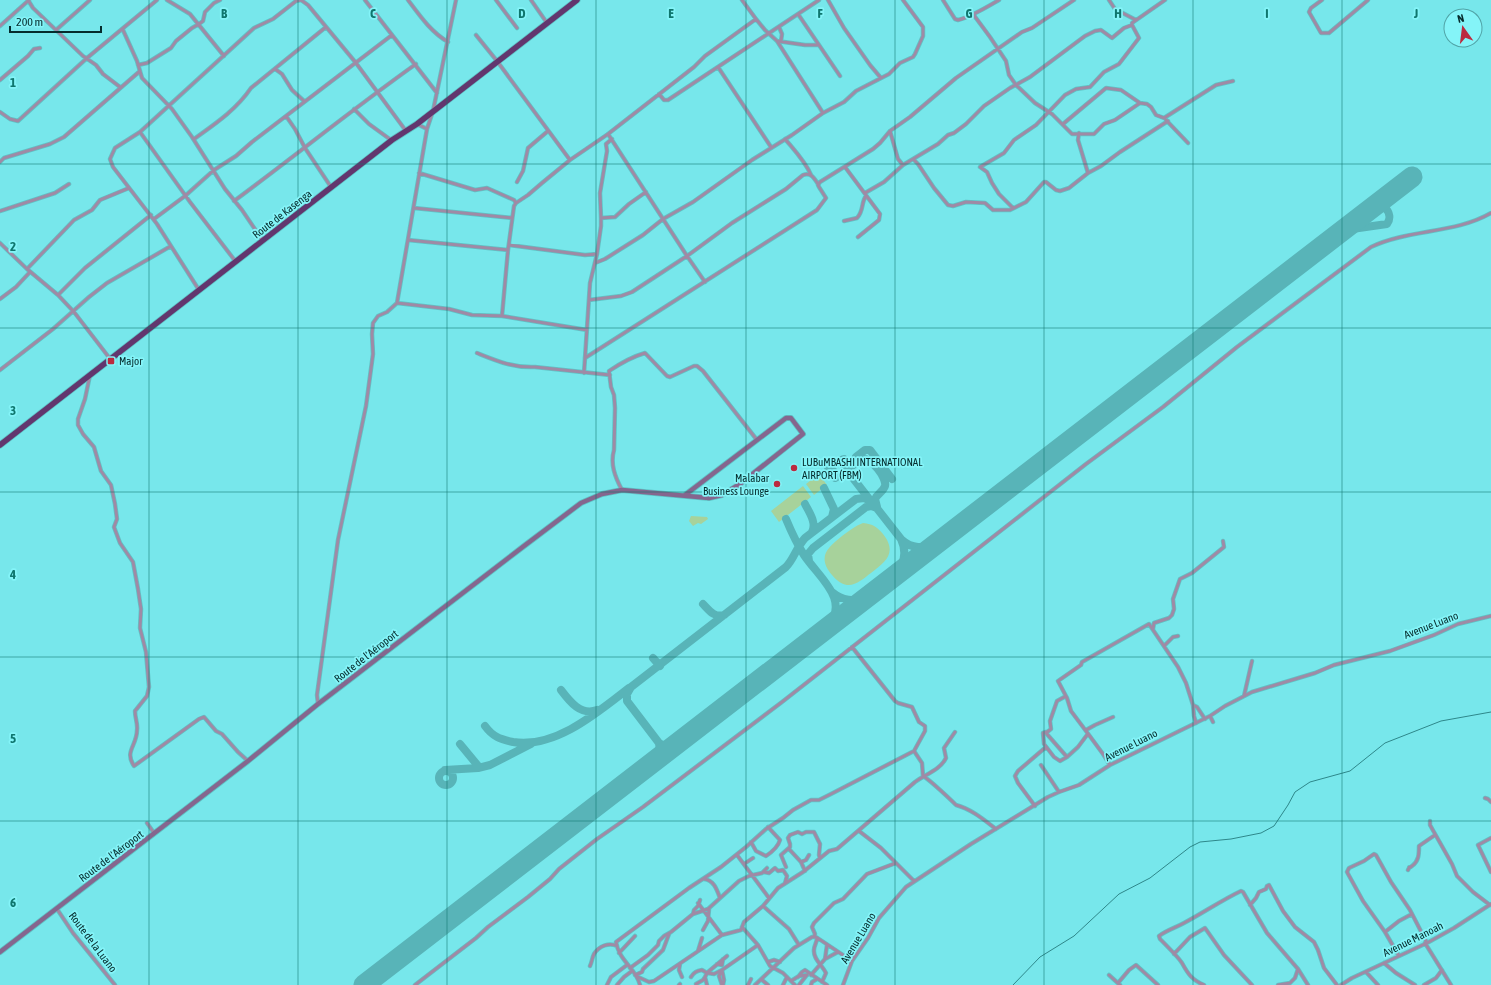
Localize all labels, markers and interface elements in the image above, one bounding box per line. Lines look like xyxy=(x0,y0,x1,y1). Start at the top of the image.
text: B xyxy=(221,6,228,21)
text: C xyxy=(370,6,376,21)
text: D xyxy=(518,6,526,21)
text: E xyxy=(668,6,674,21)
text: F xyxy=(817,6,823,21)
text: G xyxy=(966,6,973,21)
text: H xyxy=(1114,6,1122,21)
text: I xyxy=(1265,6,1269,21)
text: J xyxy=(1413,6,1418,21)
scale bar xyxy=(10,8,101,34)
north arrow xyxy=(1443,8,1483,48)
text: N xyxy=(1456,12,1465,25)
text: 200 m xyxy=(16,15,43,29)
text: 1 xyxy=(10,75,16,90)
street label: Route de Kasenga xyxy=(250,187,314,241)
text: 2 xyxy=(10,239,16,254)
place label: Major xyxy=(119,355,143,367)
marker: Major xyxy=(106,356,116,366)
text: 3 xyxy=(10,403,16,418)
place label: LUBuMBASHI INTERNATIONAL AIRPORT (FBM) xyxy=(802,456,923,481)
marker: LUBuMBASHI INTERNATIONAL AIRPORT (FBM) xyxy=(789,463,799,473)
place label: Malabar Business Lounge xyxy=(703,472,770,497)
marker: Malabar Business Lounge xyxy=(772,479,782,489)
text: 4 xyxy=(9,567,16,582)
street label: Avenue Luano xyxy=(1402,609,1460,641)
street label: Route de l'Aéroport xyxy=(332,627,400,685)
street label: Avenue Luano xyxy=(1103,727,1159,763)
text: 5 xyxy=(10,731,16,746)
street label: Route de l'Aéroport xyxy=(76,828,146,884)
text: 6 xyxy=(10,895,16,910)
street label: Route de la Luano xyxy=(67,910,119,974)
street label: Avenue Luano xyxy=(838,910,878,966)
street label: Avenue Manoah xyxy=(1381,919,1445,959)

